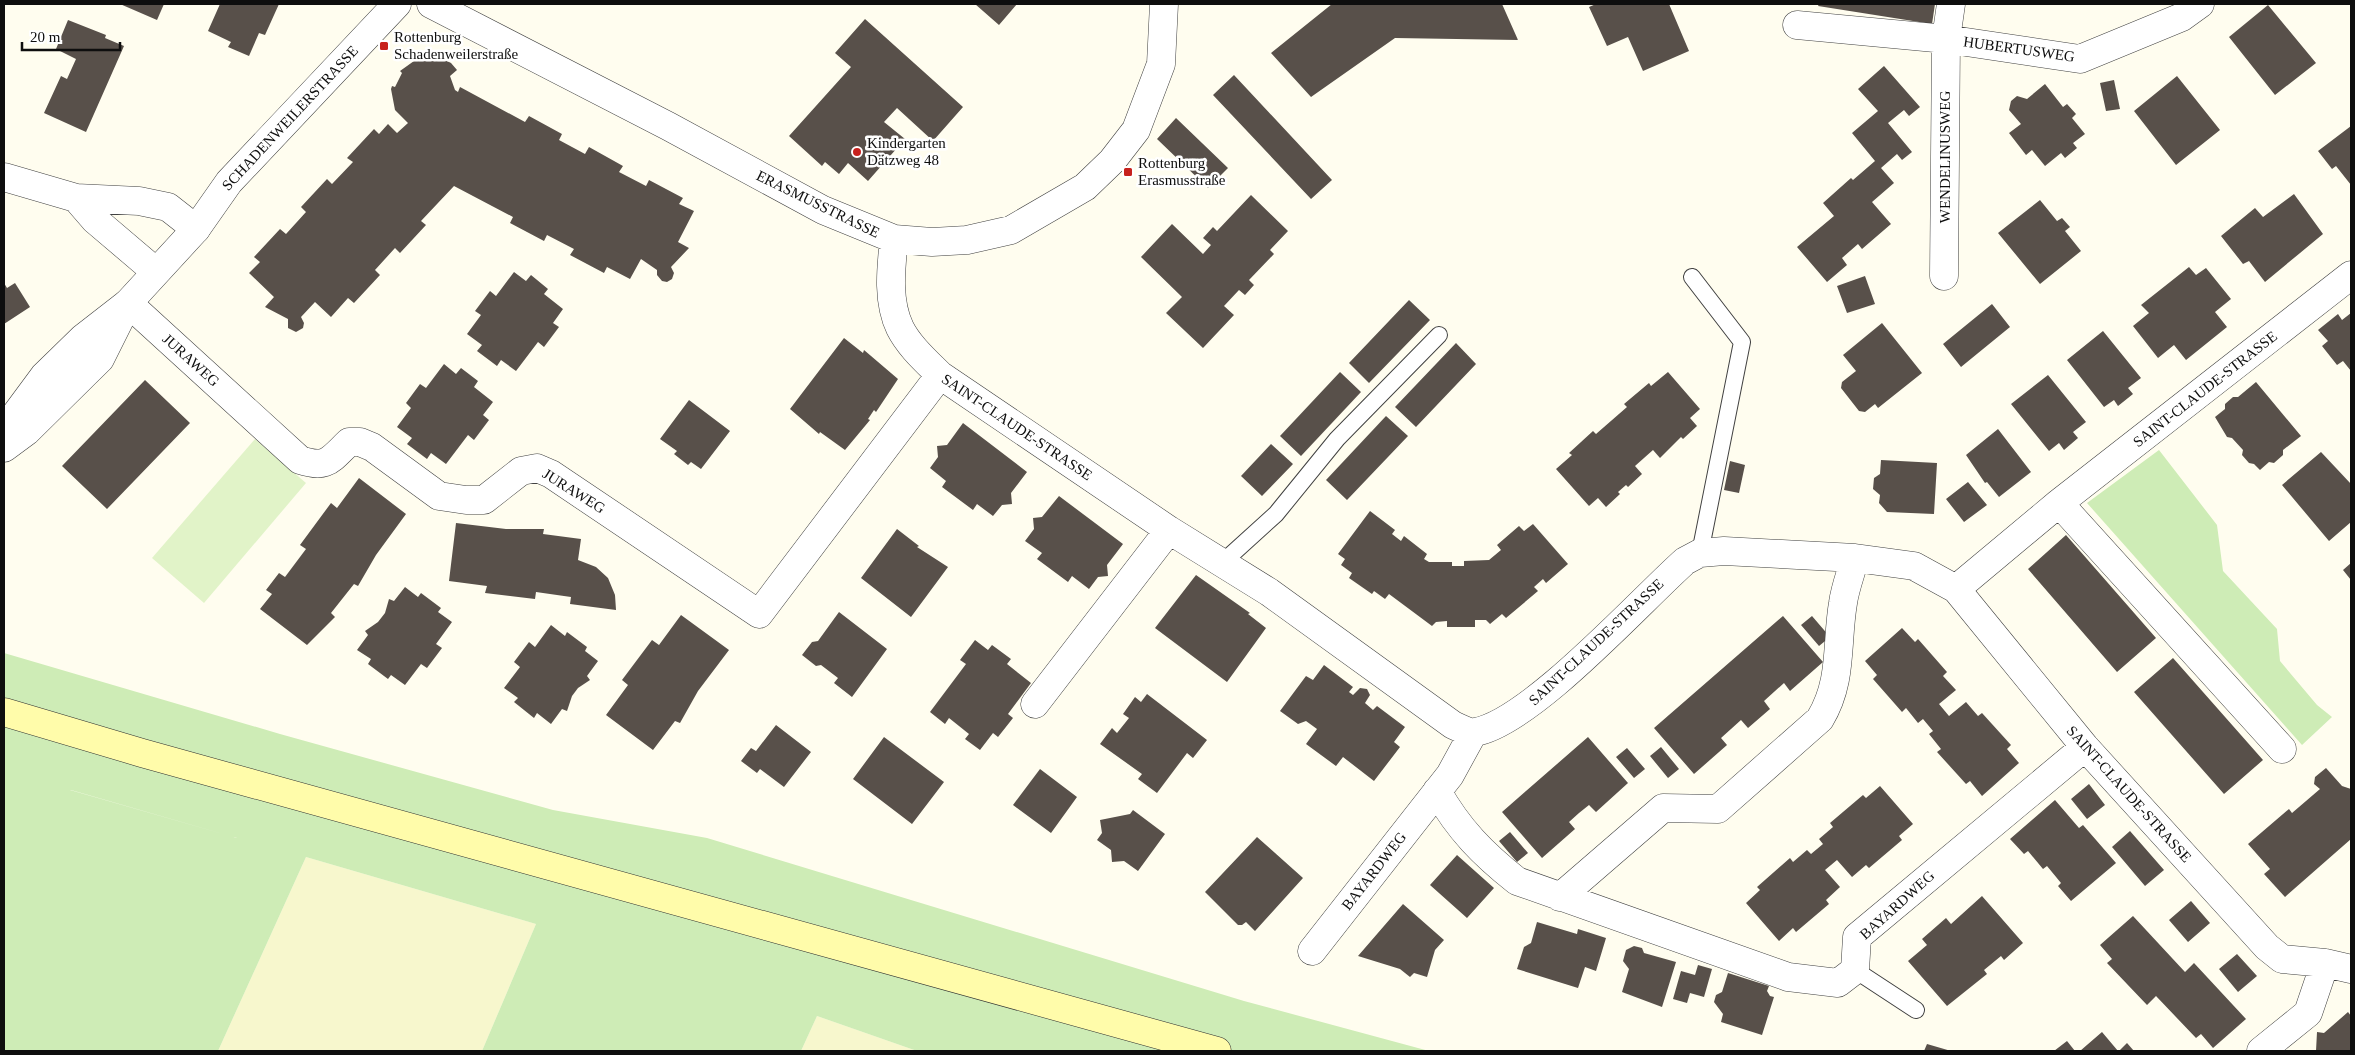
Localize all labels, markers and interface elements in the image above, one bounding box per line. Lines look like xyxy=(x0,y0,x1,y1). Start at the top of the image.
scale bar xyxy=(22,20,120,52)
text: 20 m xyxy=(30,29,61,45)
place label: Rottenburg Schadenweilerstraße xyxy=(394,29,518,62)
street label: HUBERTUSWEG xyxy=(1962,33,2076,65)
marker: Rottenburg Schadenweilerstraße xyxy=(378,40,390,52)
street label: SCHADENWEILERSTRASSE xyxy=(219,42,361,194)
street label: WENDELINUSWEG xyxy=(1937,91,1953,223)
place label: Kindergarten Dätzweg 48 xyxy=(867,135,946,168)
marker: Kindergarten Dätzweg 48 xyxy=(851,146,863,158)
place label: Rottenburg Erasmusstraße xyxy=(1138,155,1226,188)
marker: Rottenburg Erasmusstraße xyxy=(1122,166,1134,178)
street label: ERASMUSSTRASSE xyxy=(754,167,882,241)
street label: SAINT-CLAUDE-STRASSE xyxy=(2130,328,2280,450)
street label: JURAWEG xyxy=(159,330,223,390)
street label: SAINT-CLAUDE-STRASSE xyxy=(939,371,1095,483)
street label: JURAWEG xyxy=(540,466,608,517)
street label: SAINT-CLAUDE-STRASSE xyxy=(1526,576,1666,708)
street label: SAINT-CLAUDE-STRASSE xyxy=(2064,723,2194,865)
street label: BAYARDWEG xyxy=(1339,829,1409,913)
street label: BAYARDWEG xyxy=(1857,867,1938,943)

